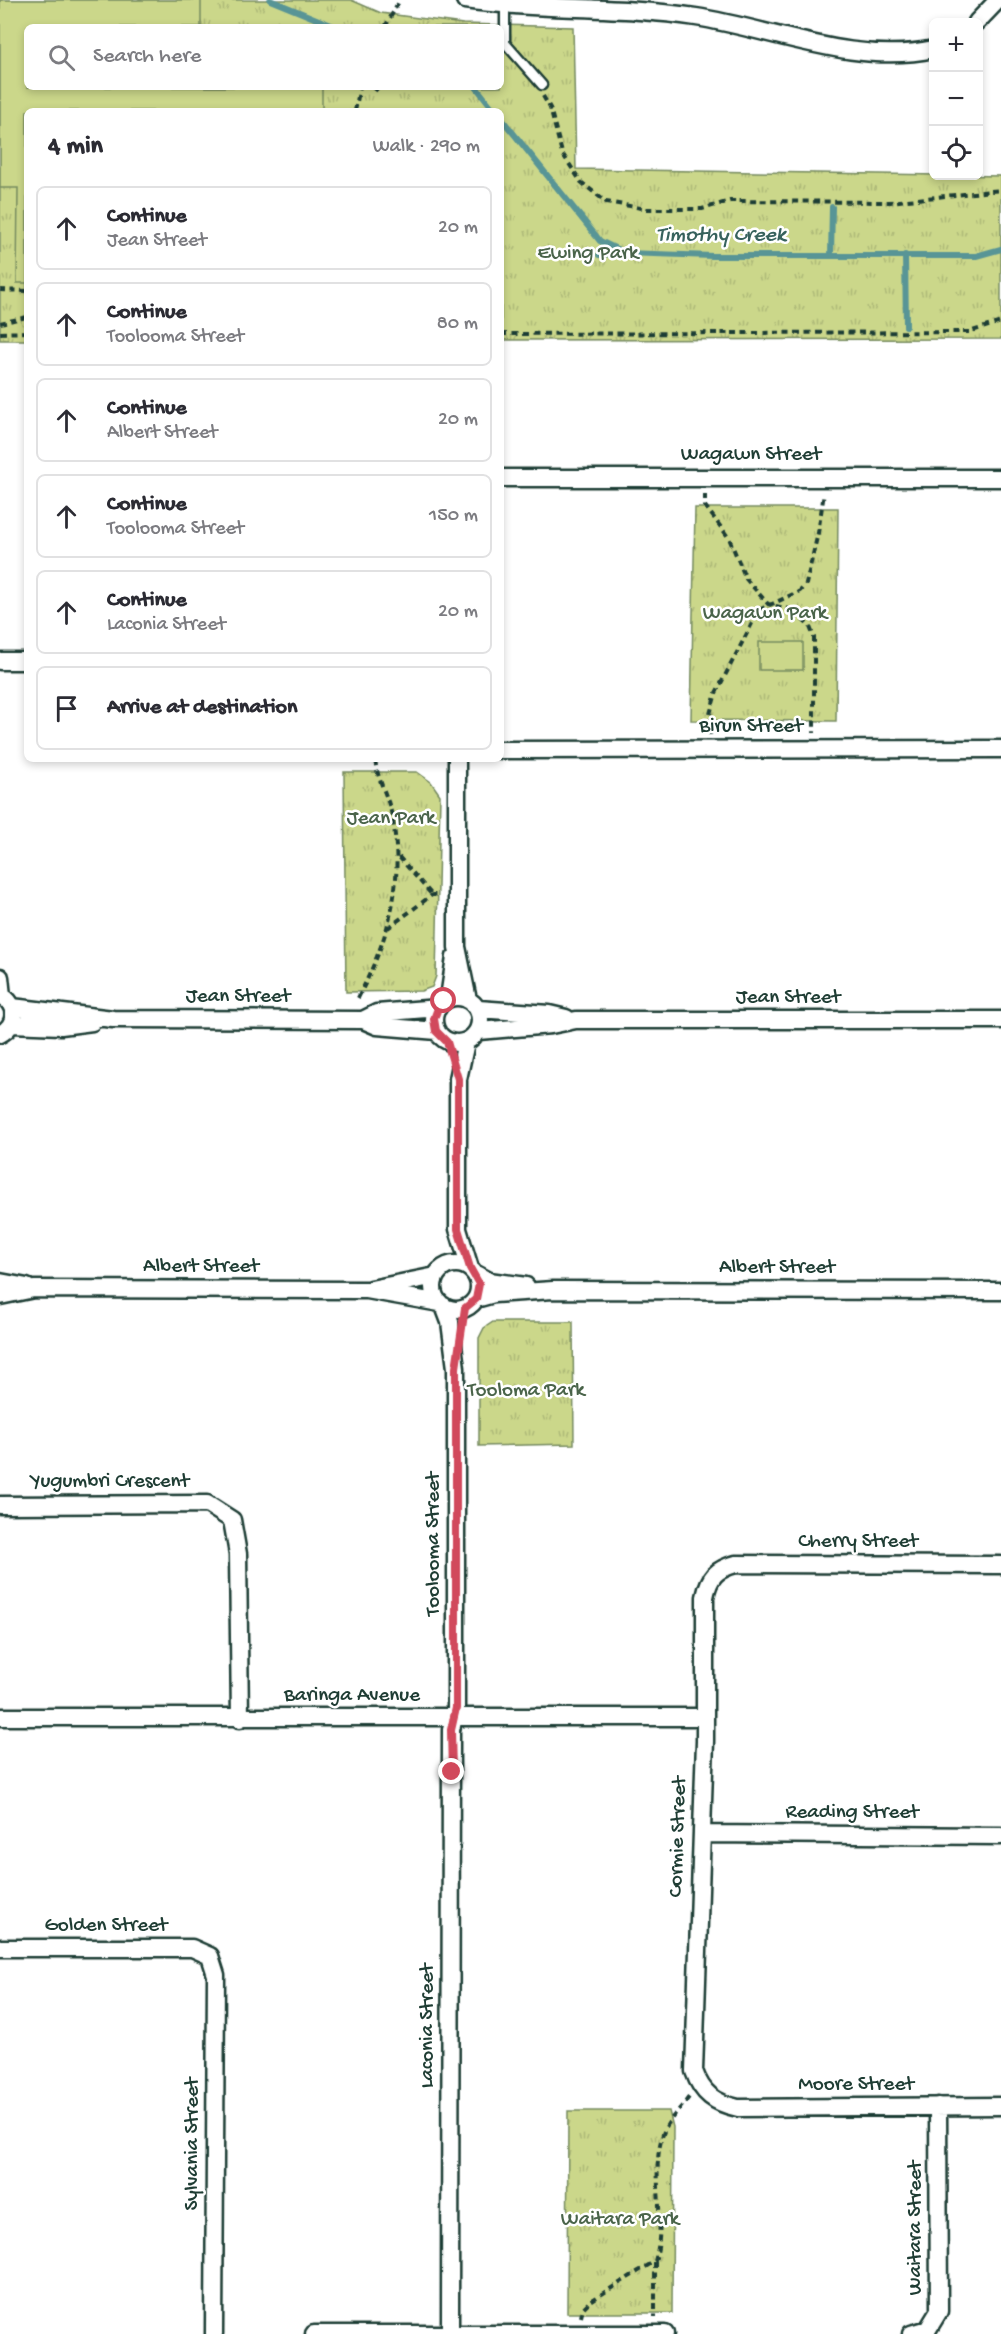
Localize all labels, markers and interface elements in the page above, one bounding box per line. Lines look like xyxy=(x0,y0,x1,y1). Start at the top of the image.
map controls xyxy=(929,18,983,180)
button: + xyxy=(929,18,983,72)
search box xyxy=(24,24,504,90)
icon: search xyxy=(45,41,78,74)
text: Search here xyxy=(93,44,201,70)
button: − xyxy=(929,72,983,126)
button: locate xyxy=(929,126,983,180)
text: 4 min xyxy=(48,132,103,163)
text: Walk · 290 m xyxy=(373,136,480,159)
text: Continue xyxy=(107,204,187,230)
icon: ahead xyxy=(50,212,83,245)
text: 20 m xyxy=(438,217,478,240)
water label: Timothy Creek xyxy=(656,223,788,249)
text: Jean Street xyxy=(107,230,207,253)
park label: Ewing Park xyxy=(538,242,641,267)
text: Continue xyxy=(107,300,187,326)
icon: ahead xyxy=(50,308,83,341)
text: 80 m xyxy=(437,313,478,336)
text: Toolooma Street xyxy=(107,326,244,349)
text: Continue xyxy=(107,396,187,422)
icon: ahead xyxy=(50,404,83,437)
text: 20 m xyxy=(438,409,478,432)
text: Albert Street xyxy=(107,422,217,445)
street label: Wagawn Street xyxy=(681,443,824,468)
text: Continue xyxy=(107,492,187,518)
icon: ahead xyxy=(50,500,83,533)
text: 150 m xyxy=(429,505,478,528)
text: Toolooma Street xyxy=(107,518,244,541)
text: Continue xyxy=(107,588,187,614)
icon: ahead xyxy=(50,596,83,629)
text: 20 m xyxy=(438,601,478,624)
park label: Wagawn Park xyxy=(703,602,830,627)
text: Laconia Street xyxy=(107,614,226,637)
icon: arrive xyxy=(50,692,83,725)
text: Arrive at destination xyxy=(107,695,297,721)
street label: Birun Street xyxy=(698,715,805,740)
park label: Jean Park xyxy=(347,807,438,832)
street label: Jean Street xyxy=(186,985,293,1010)
street label: Jean Street xyxy=(736,986,843,1011)
route start xyxy=(430,987,456,1013)
street label: Albert Street xyxy=(143,1255,261,1280)
street label: Albert Street xyxy=(719,1256,837,1281)
park label: Tooloma Park xyxy=(467,1379,587,1404)
street label: Yugumbri Crescent xyxy=(29,1470,192,1495)
street label: Toolooma Street xyxy=(422,1470,447,1617)
street label: Cherry Street xyxy=(798,1530,920,1555)
street label: Baringa Avenue xyxy=(283,1684,421,1709)
route end xyxy=(438,1758,464,1784)
street label: Cormie Street xyxy=(664,1774,694,1898)
street label: Reading Street xyxy=(785,1801,921,1826)
street label: Golden Street xyxy=(45,1914,170,1939)
street label: Laconia Street xyxy=(416,1961,441,2088)
street label: Moore Street xyxy=(798,2073,916,2098)
street label: Sylvania Street xyxy=(181,2075,206,2210)
street label: Waitara Street xyxy=(904,2158,929,2295)
park label: Waitara Park xyxy=(561,2208,682,2233)

